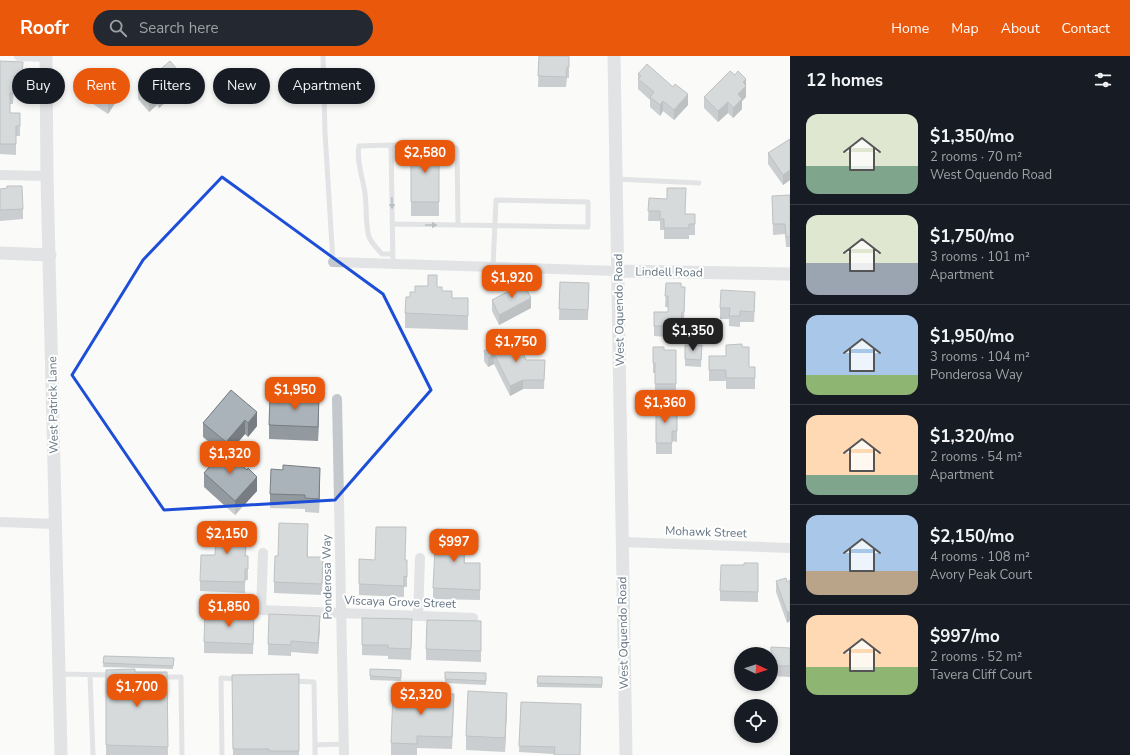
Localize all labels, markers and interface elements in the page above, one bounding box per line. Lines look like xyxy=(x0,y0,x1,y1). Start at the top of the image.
search box xyxy=(93,10,373,46)
text: Roofr xyxy=(20,15,69,41)
icon: search xyxy=(107,17,129,39)
text: Search here xyxy=(139,18,218,38)
text: Home xyxy=(891,19,929,38)
text: Map xyxy=(951,19,979,38)
text: About xyxy=(1001,19,1040,38)
text: Contact xyxy=(1062,19,1110,38)
chip: Buy xyxy=(12,68,65,104)
chip: Rent xyxy=(73,68,130,104)
chip: Filters xyxy=(138,68,205,104)
chip: New xyxy=(213,68,270,104)
chip: Apartment xyxy=(278,68,375,104)
text: 12 homes xyxy=(806,69,883,92)
icon: filters xyxy=(1092,69,1114,91)
text: $1,350/mo xyxy=(930,125,1014,148)
icon: home xyxy=(838,130,886,178)
pin: $2,580 xyxy=(392,140,458,174)
text: $2,580 xyxy=(404,144,446,162)
text: 2 rooms · 70 m² xyxy=(930,148,1022,166)
text: West Oquendo Road xyxy=(930,166,1052,184)
one-way arrow xyxy=(389,197,395,210)
one-way arrow xyxy=(425,222,438,228)
text: $1,750/mo xyxy=(930,225,1014,248)
icon: home xyxy=(838,231,886,279)
text: 3 rooms · 101 m² xyxy=(930,248,1030,266)
street label: West Oquendo Road xyxy=(610,254,628,366)
street label: Lindell Road xyxy=(635,263,703,281)
pin: $1,920 xyxy=(479,265,545,299)
text: Apartment xyxy=(930,266,993,284)
text: $1,920 xyxy=(491,269,533,287)
pin: $1,350 xyxy=(660,318,726,352)
text: $1,350 xyxy=(672,322,714,340)
text: $1,950/mo xyxy=(930,325,1014,348)
pin: $1,750 xyxy=(483,329,549,363)
icon: home xyxy=(838,331,886,379)
text: $1,750 xyxy=(495,333,537,351)
text: 3 rooms · 104 m² xyxy=(930,348,1030,366)
street label: West Patrick Lane xyxy=(44,356,62,454)
text: Ponderosa Way xyxy=(930,366,1022,384)
pin: $1,950 xyxy=(262,377,328,411)
text: $1,950 xyxy=(274,381,316,399)
pin: $1,360 xyxy=(632,390,698,424)
text: $1,360 xyxy=(644,394,686,412)
text: $1,320/mo xyxy=(930,425,1014,448)
icon: home xyxy=(838,431,886,479)
pin: $1,320 xyxy=(197,441,263,475)
text: $1,320 xyxy=(209,445,251,463)
text: 2 rooms · 54 m² xyxy=(930,448,1022,466)
text: Apartment xyxy=(930,466,993,484)
pin: $2,150 xyxy=(194,521,260,555)
street label: Mohawk Street xyxy=(665,523,748,541)
text: $2,150 xyxy=(206,525,248,543)
text: $2,150/mo xyxy=(930,525,1014,548)
pin: $997 xyxy=(430,529,478,563)
icon: home xyxy=(838,531,886,579)
street label: Ponderosa Way xyxy=(318,533,336,620)
text: $997 xyxy=(438,533,470,551)
text: 4 rooms · 108 m² xyxy=(930,548,1030,566)
text: Avory Peak Court xyxy=(930,566,1032,584)
street label: West Oquendo Road xyxy=(614,577,632,689)
street label: Viscaya Grove Street xyxy=(343,592,457,612)
pin: $1,850 xyxy=(196,594,262,628)
text: $1,850 xyxy=(208,598,250,616)
text: $997/mo xyxy=(930,625,1000,648)
icon: home xyxy=(838,631,886,679)
north arrow xyxy=(734,647,778,691)
map controls xyxy=(734,647,778,743)
text: 2 rooms · 52 m² xyxy=(930,648,1022,666)
text: Tavera Cliff Court xyxy=(930,666,1032,684)
pin: $1,700 xyxy=(104,674,170,708)
text: $1,700 xyxy=(116,678,158,696)
pin: $2,320 xyxy=(388,682,454,716)
text: $2,320 xyxy=(400,686,442,704)
button: locate xyxy=(734,699,778,743)

